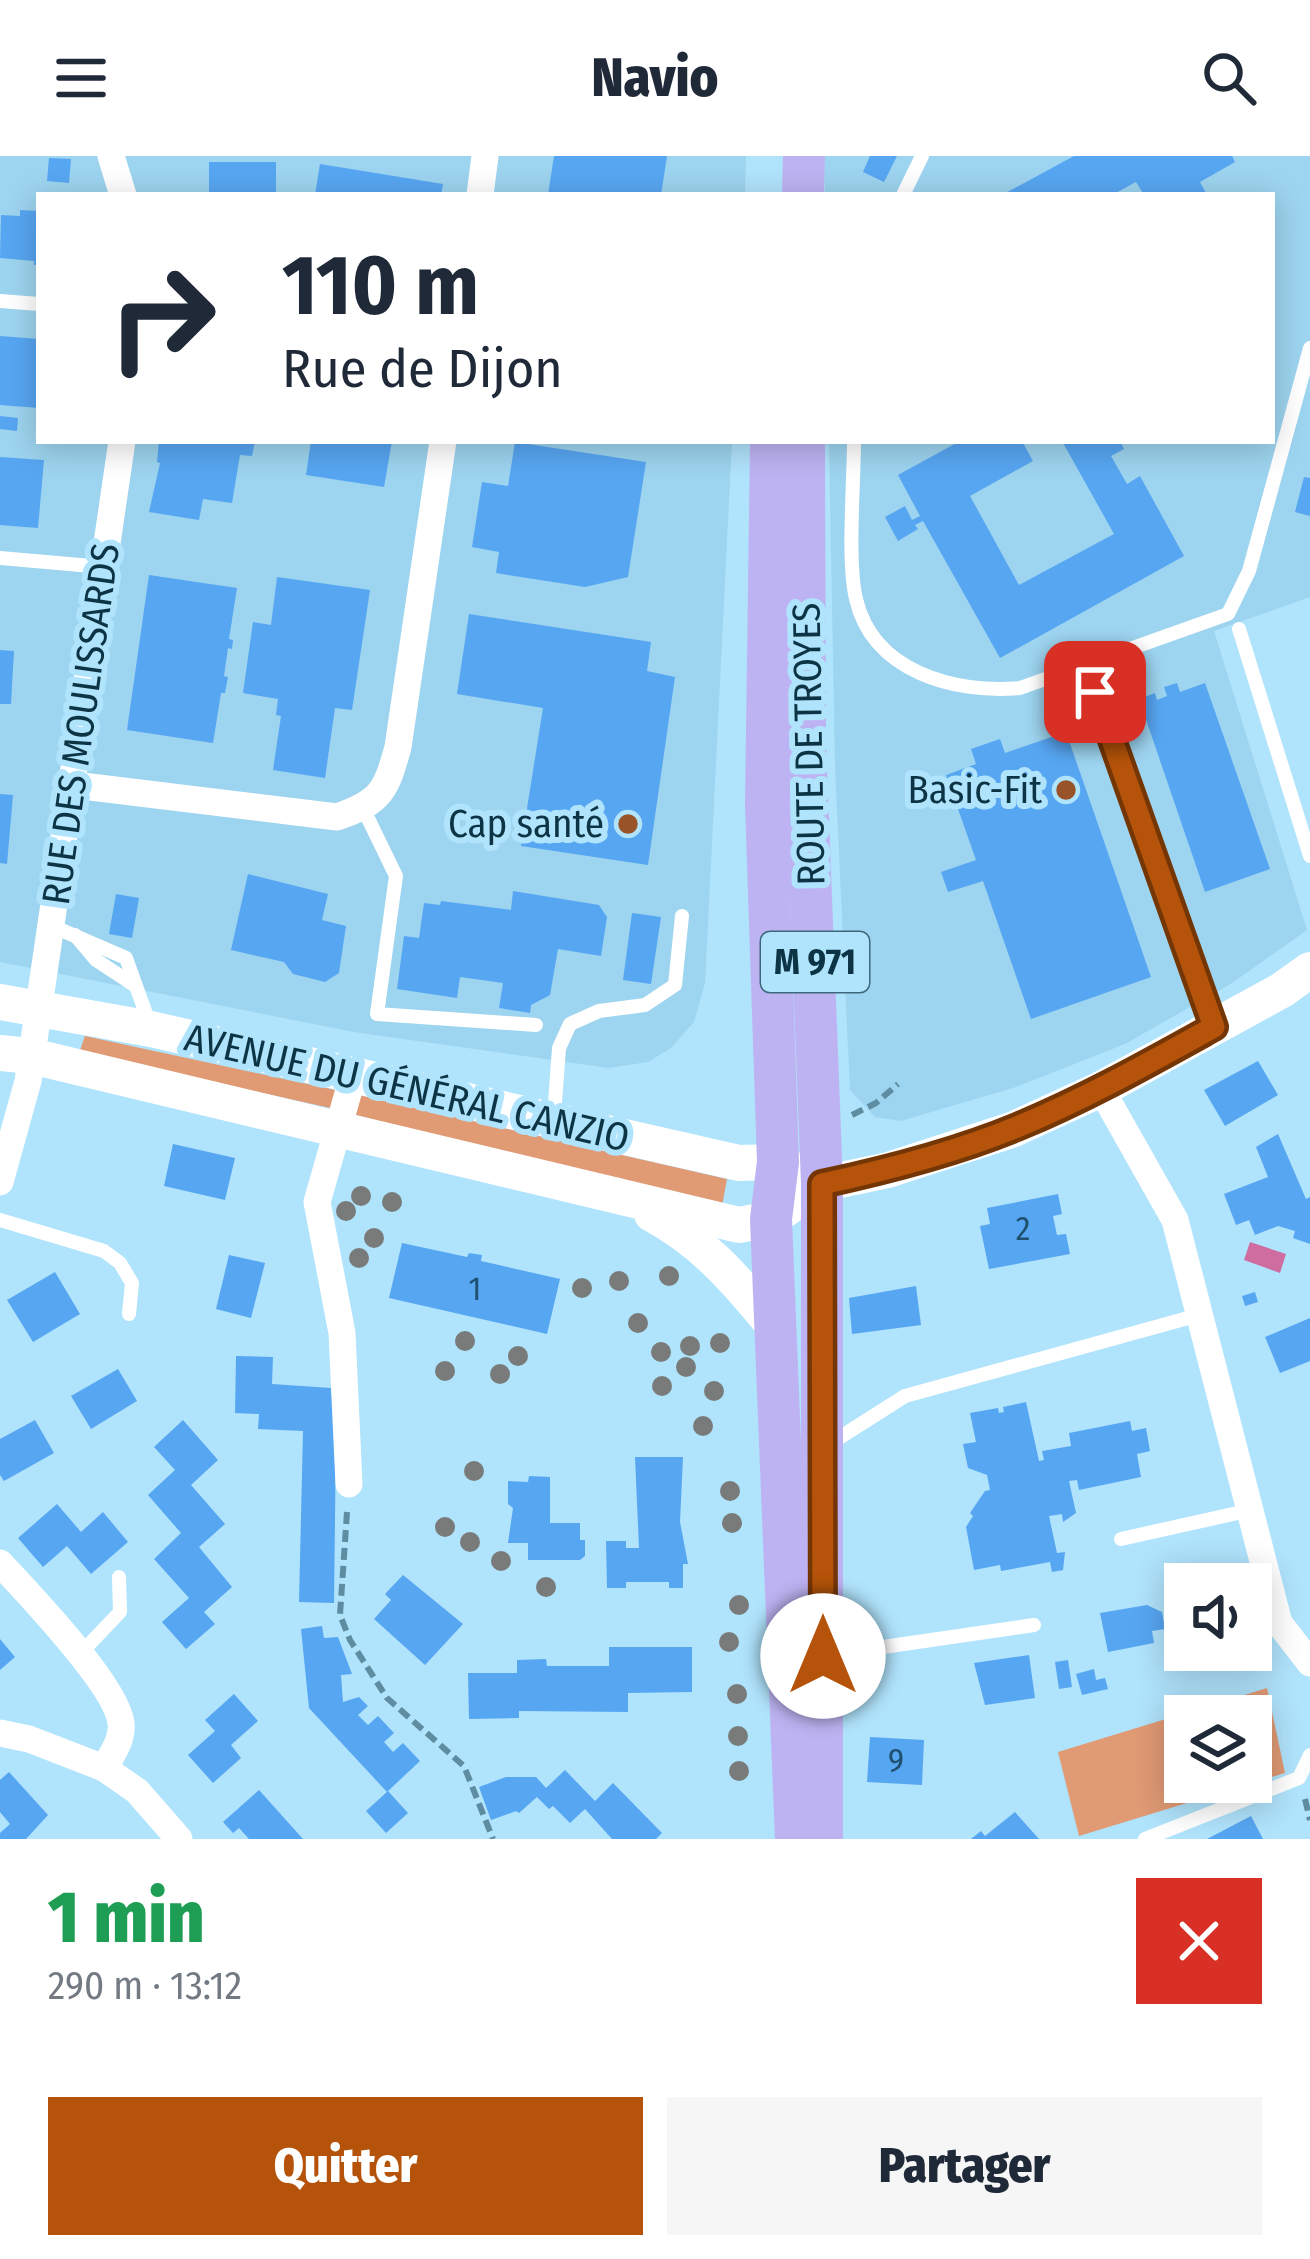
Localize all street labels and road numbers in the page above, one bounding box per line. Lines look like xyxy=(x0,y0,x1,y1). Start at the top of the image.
street label: RUE DES MOULISSARDS xyxy=(33,540,129,908)
street label: ROUTE DE TROYES xyxy=(784,602,834,886)
road number: M 971 xyxy=(761,932,869,992)
street label: AVENUE DU GÉNÉRAL CANZIO xyxy=(180,1014,634,1162)

